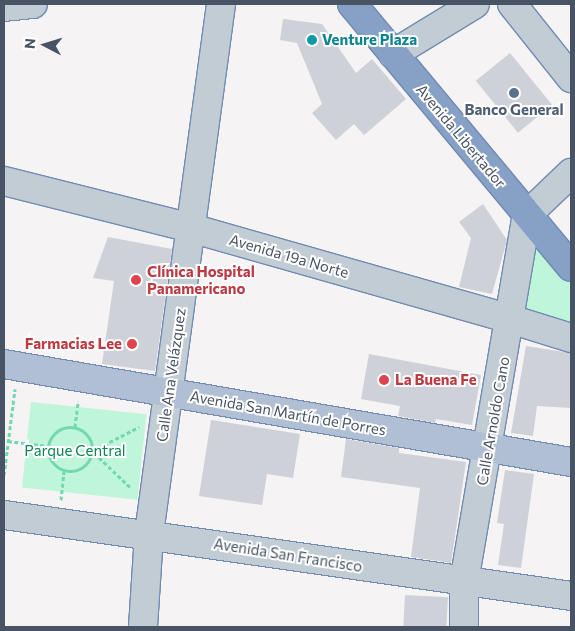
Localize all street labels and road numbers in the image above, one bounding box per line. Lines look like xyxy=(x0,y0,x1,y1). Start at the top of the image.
street label: Avenida Libertador xyxy=(412,81,510,191)
street label: Avenida 19a Norte xyxy=(227,230,351,282)
street label: Calle Ana Velázquez xyxy=(153,307,189,443)
street label: Calle Arnoldo Cano xyxy=(473,355,513,487)
street label: Avenida San Martín de Porres xyxy=(189,387,387,439)
street label: Avenida San Francisco xyxy=(212,534,364,576)

